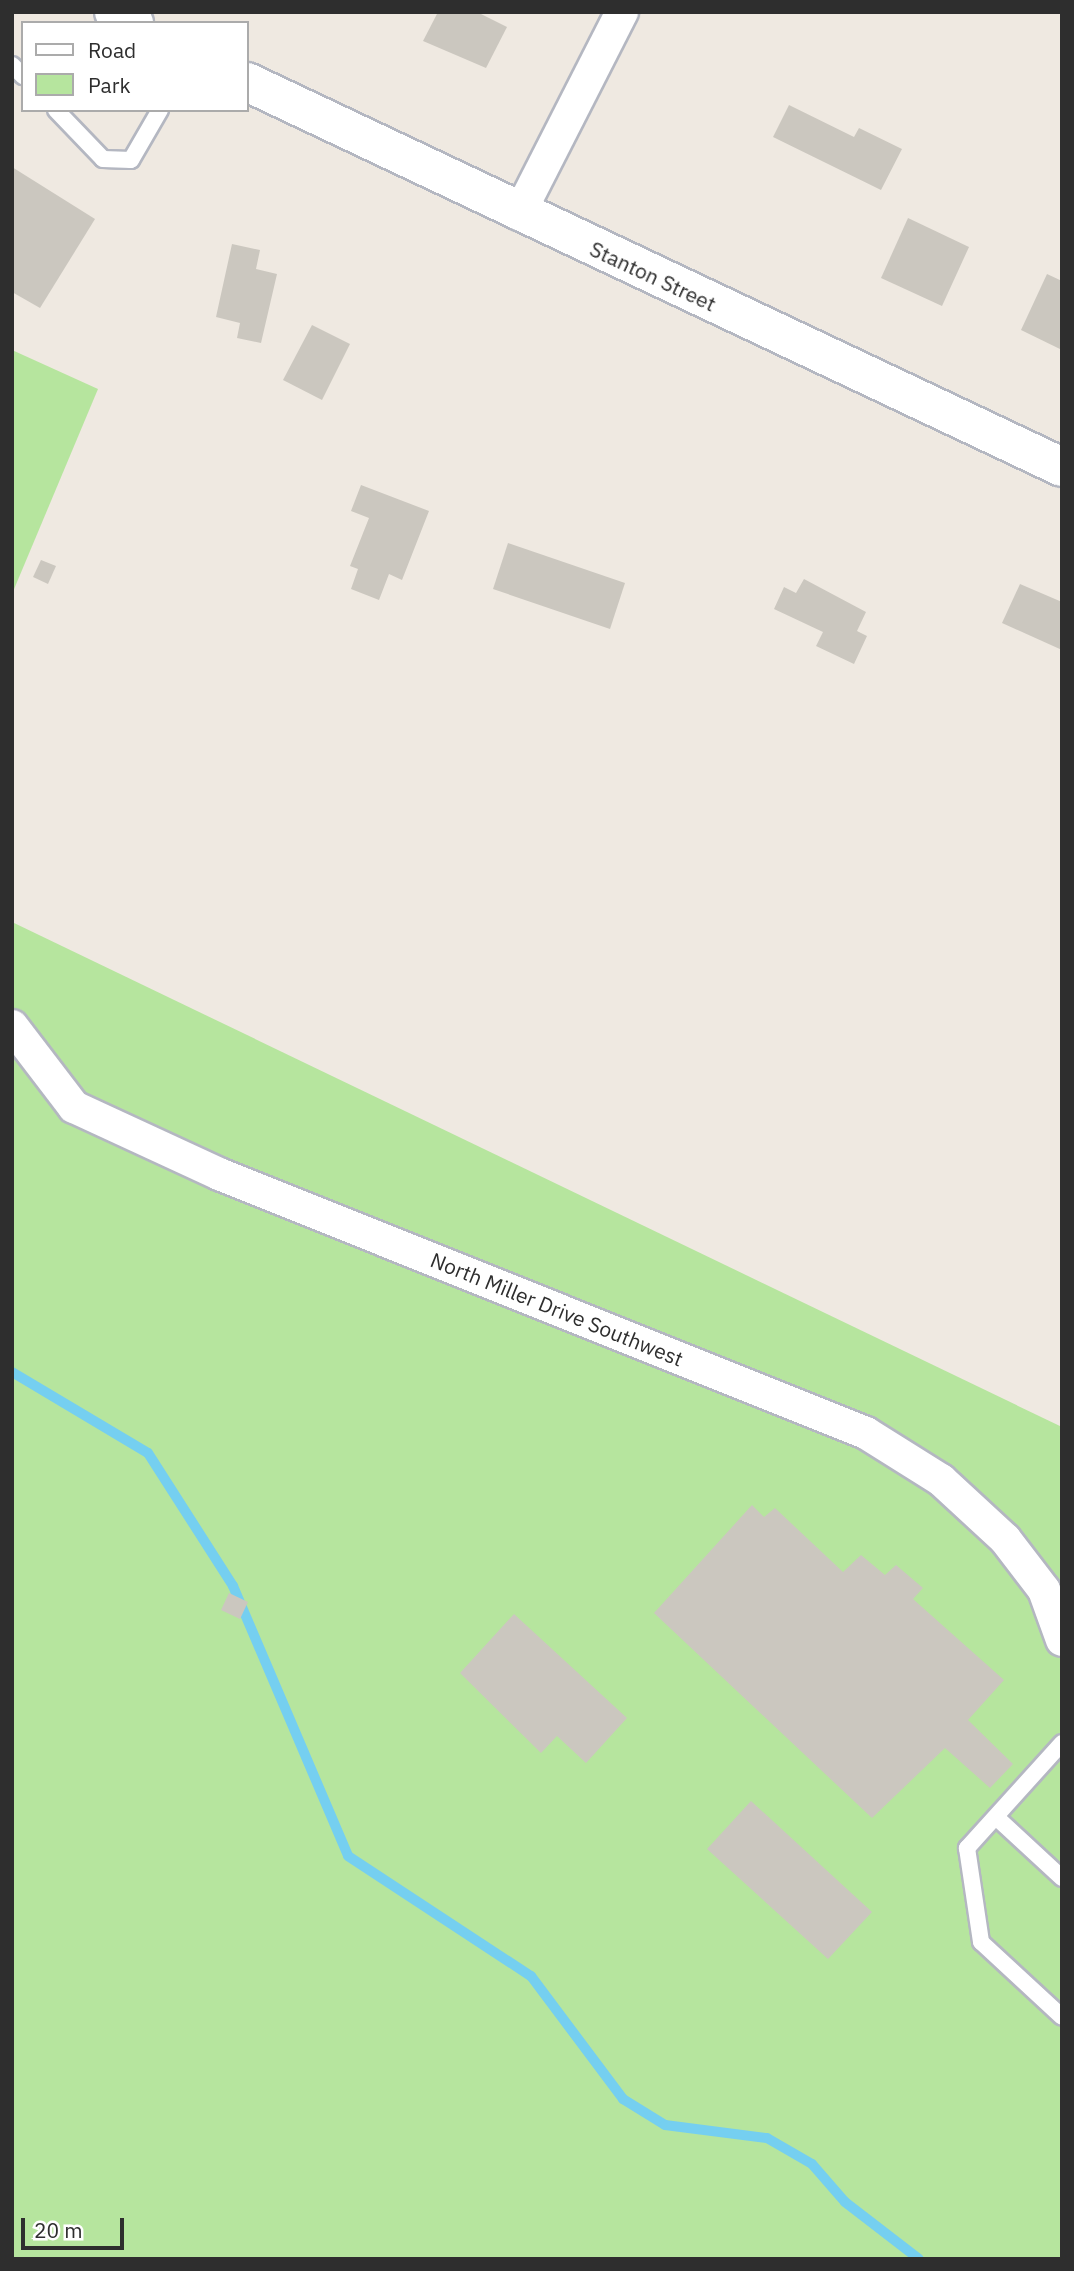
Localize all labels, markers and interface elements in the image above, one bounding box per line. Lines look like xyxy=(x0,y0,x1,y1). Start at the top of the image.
legend xyxy=(21,21,248,112)
text: Road xyxy=(88,36,136,64)
text: Park xyxy=(88,71,131,99)
street label: Stanton Street xyxy=(586,236,720,316)
street label: North Miller Drive Southwest xyxy=(427,1247,687,1371)
scale bar xyxy=(24,2204,128,2248)
text: 20 m xyxy=(34,2216,83,2244)

